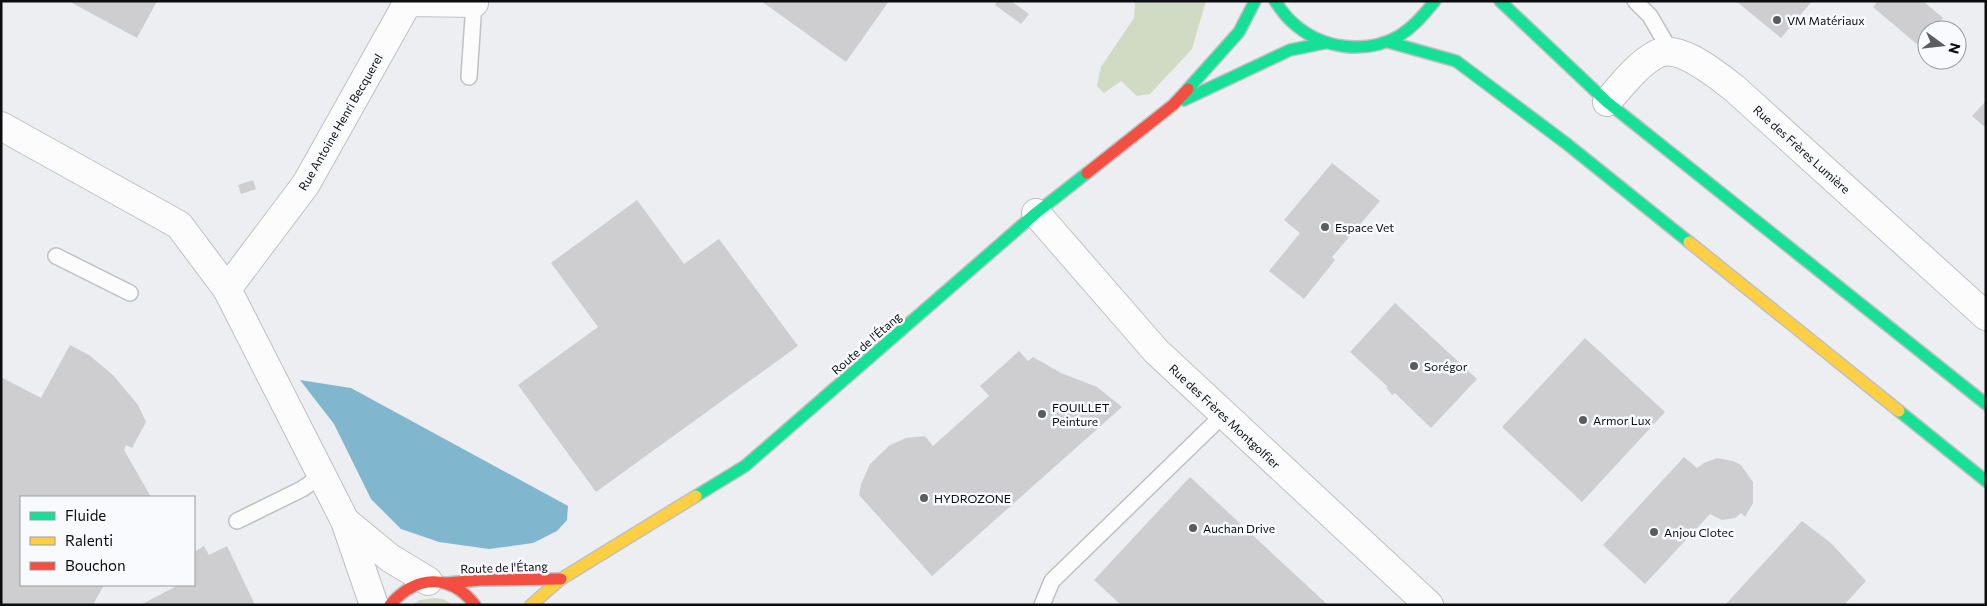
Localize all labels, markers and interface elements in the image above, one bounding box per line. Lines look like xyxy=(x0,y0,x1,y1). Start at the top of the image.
place label: VM Matériaux xyxy=(1787,13,1865,27)
marker: VM Matériaux xyxy=(1771,14,1783,26)
north arrow xyxy=(1917,20,1967,70)
text: N xyxy=(1945,41,1965,56)
street label: Rue Antoine Henri Becquerel xyxy=(295,51,385,193)
street label: Rue des Frères Lumière xyxy=(1751,102,1853,196)
place label: Espace Vet xyxy=(1335,220,1394,234)
marker: Espace Vet xyxy=(1319,221,1331,233)
street label: Route de l'Étang xyxy=(828,309,904,377)
place label: Sorégor xyxy=(1424,359,1468,373)
marker: Sorégor xyxy=(1408,360,1420,372)
street label: Rue des Frères Montgolfier xyxy=(1167,361,1284,471)
place label: FOUILLET Peinture xyxy=(1052,400,1110,428)
marker: FOUILLET Peinture xyxy=(1036,408,1048,420)
place label: Armor Lux xyxy=(1593,413,1651,427)
marker: Armor Lux xyxy=(1577,414,1589,426)
place label: HYDROZONE xyxy=(934,491,1011,505)
marker: HYDROZONE xyxy=(918,492,930,504)
legend xyxy=(20,496,195,586)
text: Fluide xyxy=(65,506,106,524)
place label: Auchan Drive xyxy=(1203,521,1275,535)
marker: Auchan Drive xyxy=(1187,522,1199,534)
place label: Anjou Clotec xyxy=(1664,525,1734,539)
marker: Anjou Clotec xyxy=(1648,526,1660,538)
text: Ralenti xyxy=(65,531,113,549)
text: Bouchon xyxy=(65,556,126,574)
street label: Route de l'Étang xyxy=(460,558,549,576)

